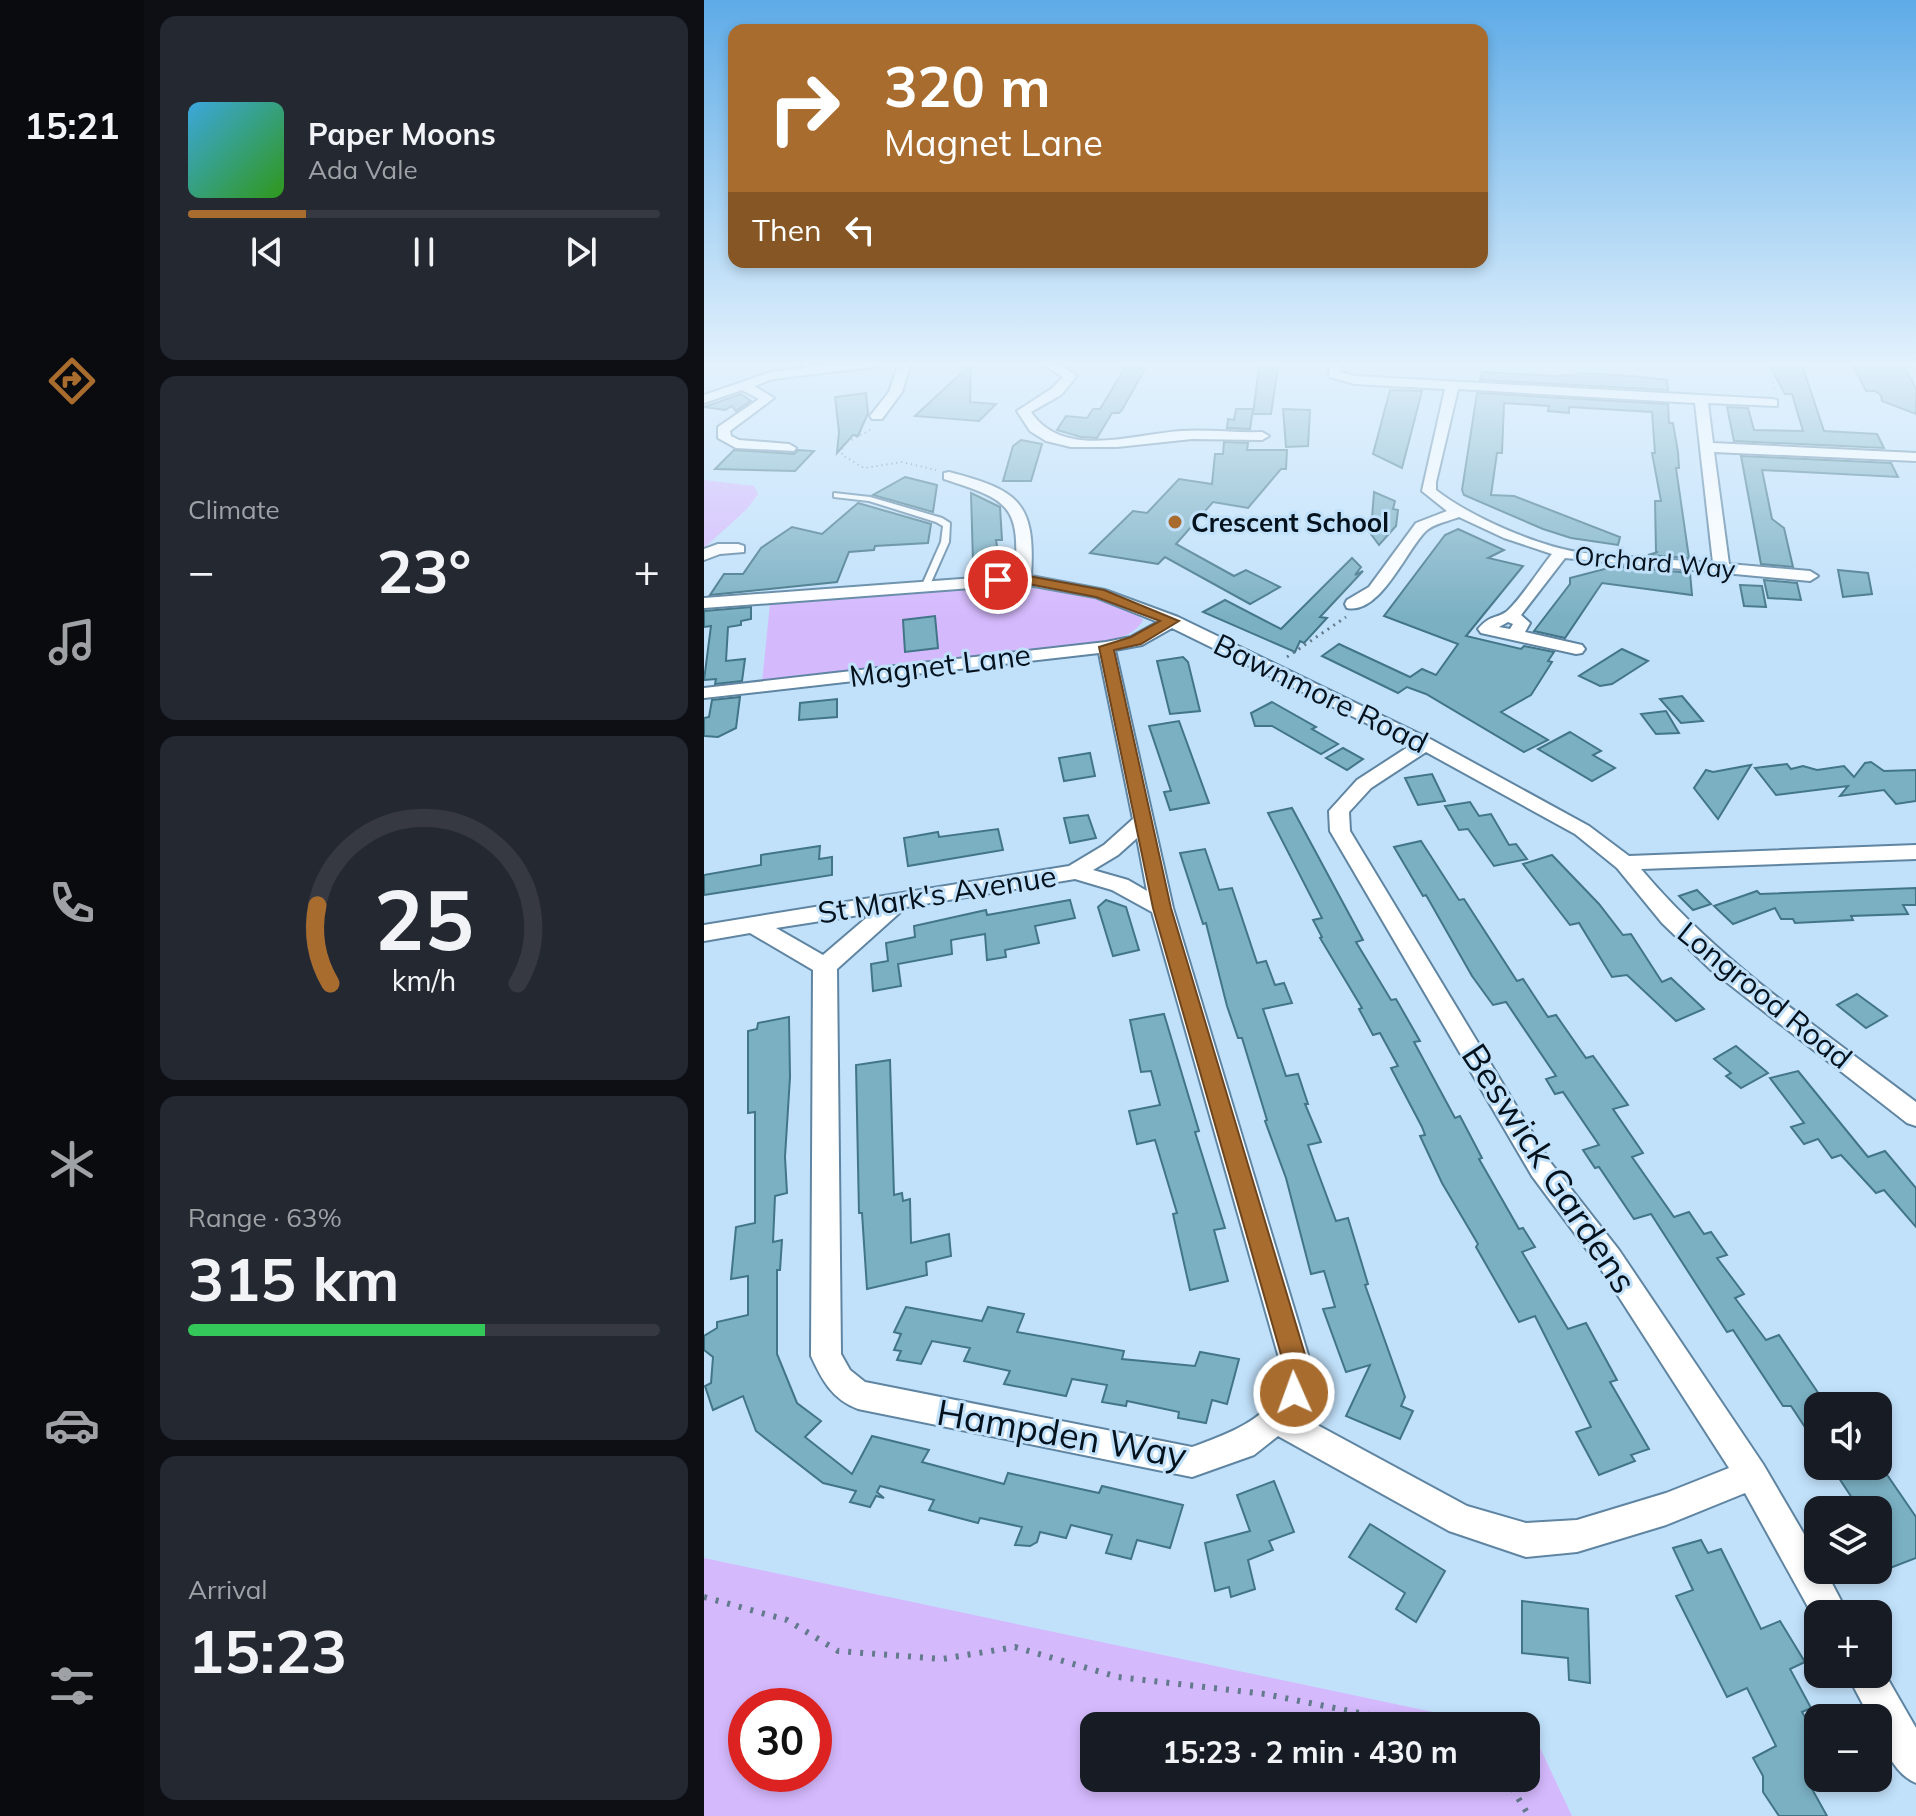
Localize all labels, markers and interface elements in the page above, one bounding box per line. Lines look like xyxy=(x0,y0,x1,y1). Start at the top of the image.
text: 320 m xyxy=(884,51,1051,121)
icon: right xyxy=(752,56,856,160)
text: 15:21 xyxy=(24,103,120,148)
text: Paper Moons xyxy=(308,115,496,153)
text: Magnet Lane xyxy=(884,120,1103,165)
text: Ada Vale xyxy=(308,153,418,186)
icon: left xyxy=(838,208,882,252)
text: Then xyxy=(752,211,822,249)
icon: previous xyxy=(245,230,289,274)
icon: pause xyxy=(402,230,446,274)
icon: next xyxy=(559,230,603,274)
icon: directions xyxy=(44,353,100,409)
text: Climate xyxy=(188,493,280,526)
place label: Crescent School xyxy=(1191,506,1389,539)
marker: Crescent School xyxy=(1166,513,1184,531)
text: 23° xyxy=(377,533,471,608)
street label: Orchard Way xyxy=(1573,539,1737,585)
text: − xyxy=(188,543,214,598)
text: + xyxy=(634,543,660,598)
pin xyxy=(964,546,1032,614)
icon: arrive xyxy=(976,558,1020,602)
icon: music xyxy=(44,614,100,670)
street label: Bawnmore Road xyxy=(1208,625,1434,761)
street label: Magnet Lane xyxy=(847,635,1033,695)
street label: St Mark's Avenue xyxy=(815,856,1059,932)
text: 25 xyxy=(374,866,474,971)
icon: phone xyxy=(44,875,100,931)
street label: Longrood Road xyxy=(1670,913,1860,1077)
text: km/h xyxy=(392,962,456,998)
street label: Beswick Gardens xyxy=(1453,1035,1647,1301)
icon: climate xyxy=(44,1136,100,1192)
text: Range · 63% xyxy=(188,1201,342,1234)
text: 315 km xyxy=(188,1241,400,1316)
position arrow xyxy=(1252,1351,1336,1435)
street label: Hampden Way xyxy=(934,1389,1190,1477)
map controls xyxy=(1804,1392,1892,1792)
button: sound xyxy=(1804,1392,1892,1480)
icon: car xyxy=(44,1397,100,1453)
button: layers xyxy=(1804,1496,1892,1584)
text: Arrival xyxy=(188,1573,268,1606)
button: + xyxy=(1804,1600,1892,1688)
text: 15:23 xyxy=(188,1613,347,1688)
icon: filters xyxy=(44,1658,100,1714)
speed limit sign: 30 xyxy=(728,1688,832,1792)
button: − xyxy=(1804,1704,1892,1792)
text: 15:23 · 2 min · 430 m xyxy=(1162,1733,1458,1771)

